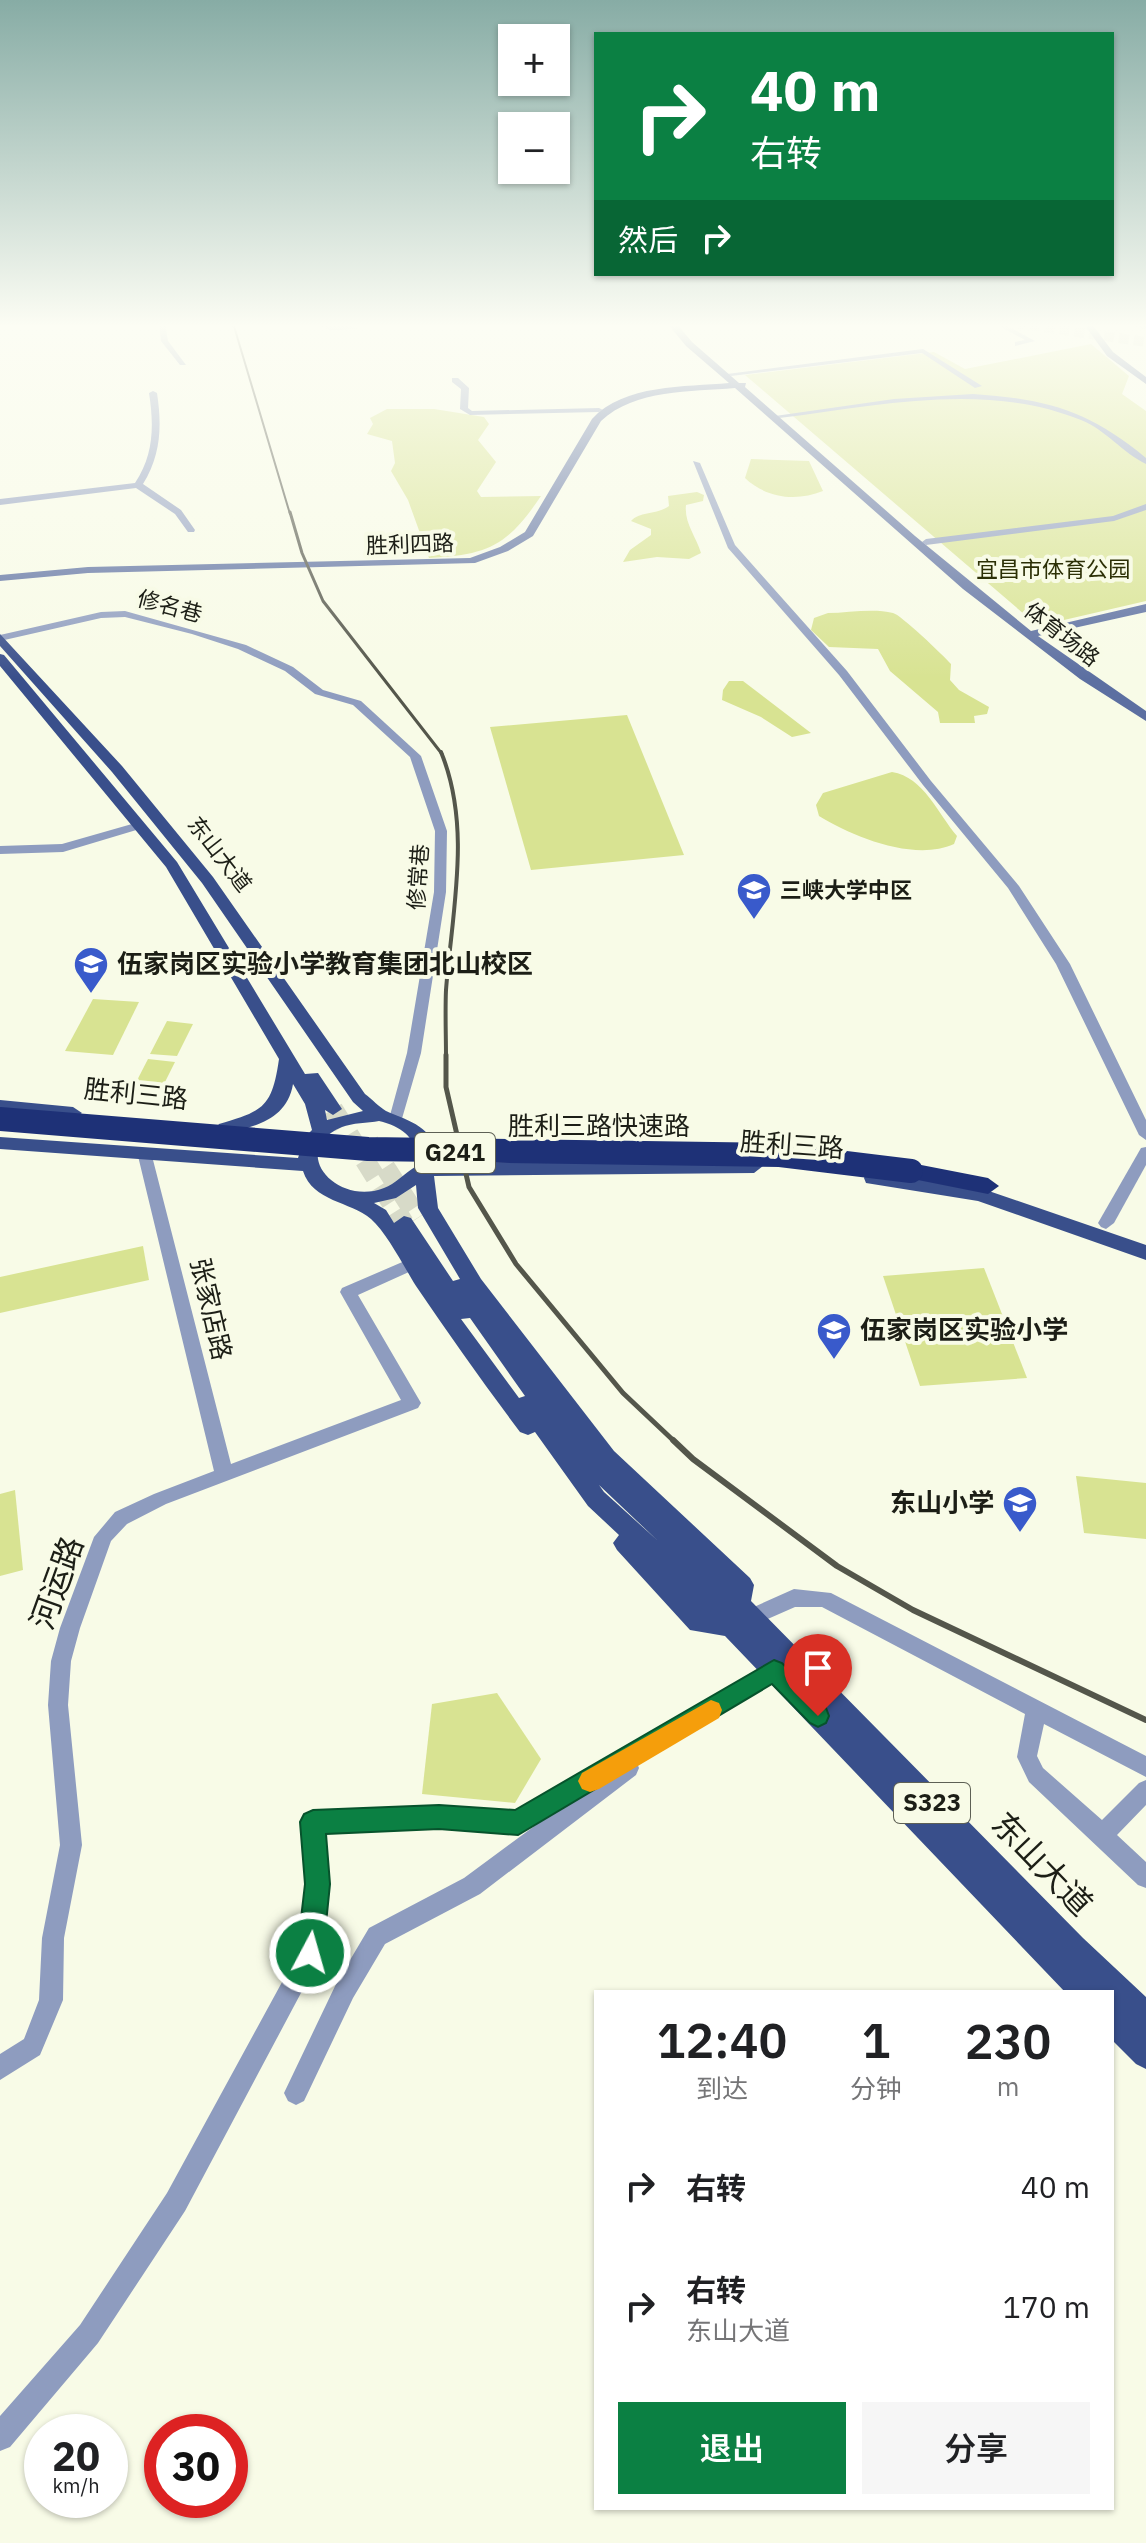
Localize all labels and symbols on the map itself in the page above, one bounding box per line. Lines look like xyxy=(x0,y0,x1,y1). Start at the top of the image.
street label: 胜利四路 xyxy=(365,527,454,560)
park label: 宜昌市体育公园 xyxy=(976,554,1130,583)
street label: 修名巷 xyxy=(134,583,206,628)
street label: 体育场路 xyxy=(1019,595,1106,672)
street label: 东山大道 xyxy=(182,810,259,897)
street label: 修常巷 xyxy=(401,843,434,911)
school or university icon: 三峡大学中区 xyxy=(735,871,773,921)
place label: 三峡大学中区 xyxy=(780,875,912,904)
school or university icon: 伍家岗区实验小学教育集团北山校区 xyxy=(72,945,110,995)
place label: 伍家岗区实验小学教育集团北山校区 xyxy=(117,946,533,980)
street label: 胜利三路 xyxy=(83,1071,190,1115)
street label: 胜利三路快速路 xyxy=(508,1108,690,1142)
street label: 胜利三路 xyxy=(739,1123,845,1165)
road number: G241 xyxy=(415,1133,495,1173)
street label: 张家店路 xyxy=(184,1254,240,1363)
school or university icon: 伍家岗区实验小学 xyxy=(815,1311,853,1361)
place label: 伍家岗区实验小学 xyxy=(860,1312,1068,1346)
school or university icon: 东山小学 xyxy=(1001,1484,1039,1534)
place label: 东山小学 xyxy=(890,1485,994,1519)
street label: 河运路 xyxy=(20,1530,92,1635)
pin xyxy=(784,1634,852,1716)
road number: S323 xyxy=(894,1783,970,1823)
street label: 东山大道 xyxy=(983,1803,1102,1924)
position arrow xyxy=(268,1911,352,1995)
speed limit sign: 30 xyxy=(144,2414,248,2518)

